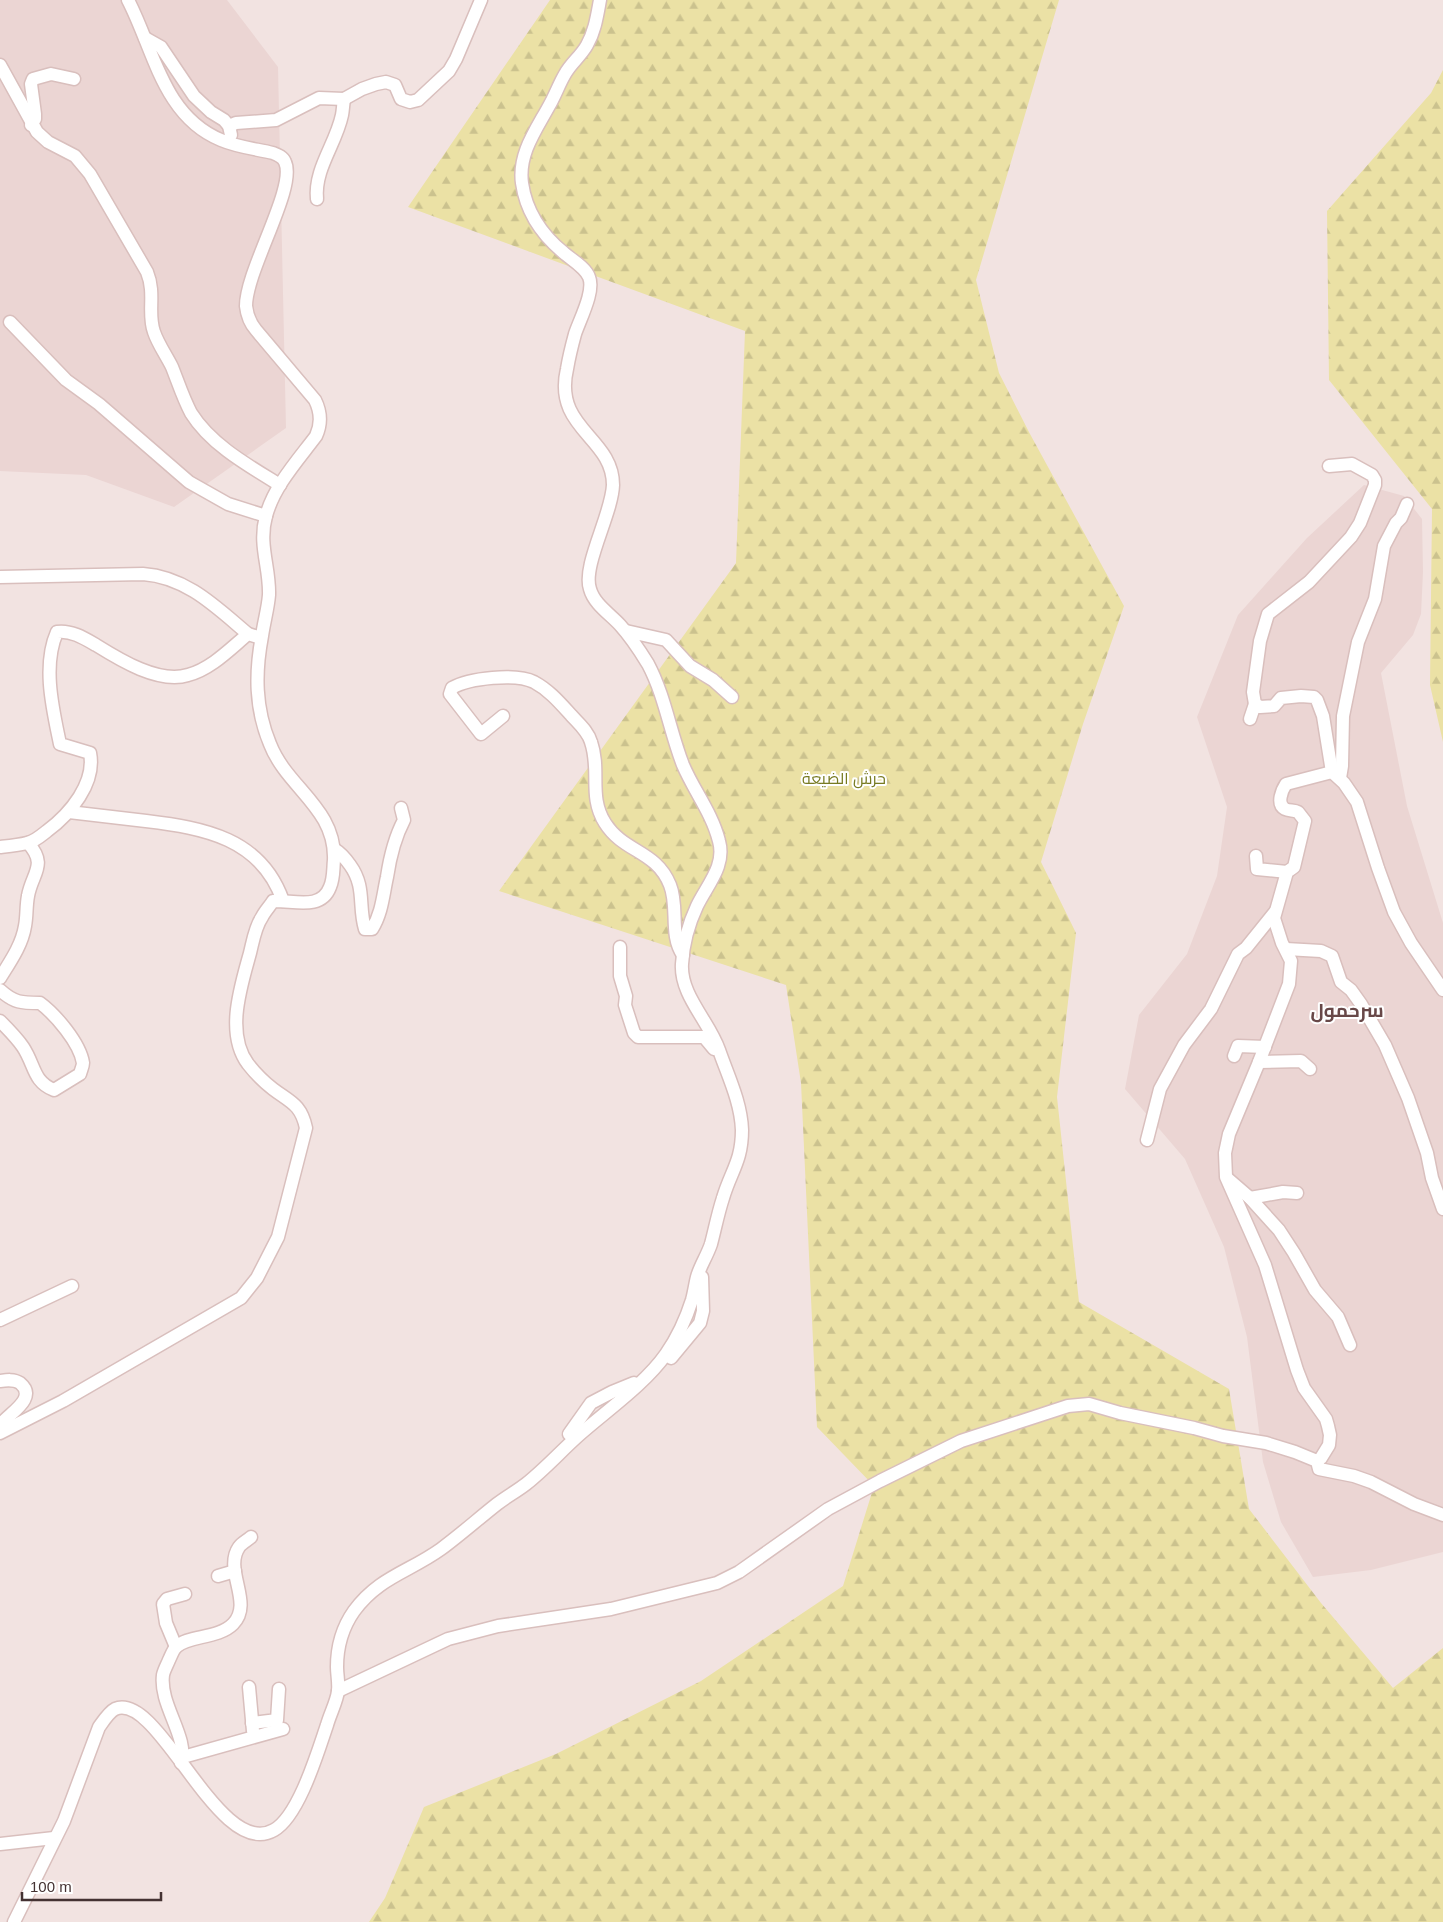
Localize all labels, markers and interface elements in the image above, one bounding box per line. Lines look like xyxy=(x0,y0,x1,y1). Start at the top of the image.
park label: حرش الضيعة xyxy=(802,770,886,789)
district label: سرحمول xyxy=(1310,1000,1384,1023)
scale bar xyxy=(22,1870,161,1902)
text: 100 m xyxy=(30,1878,72,1895)

